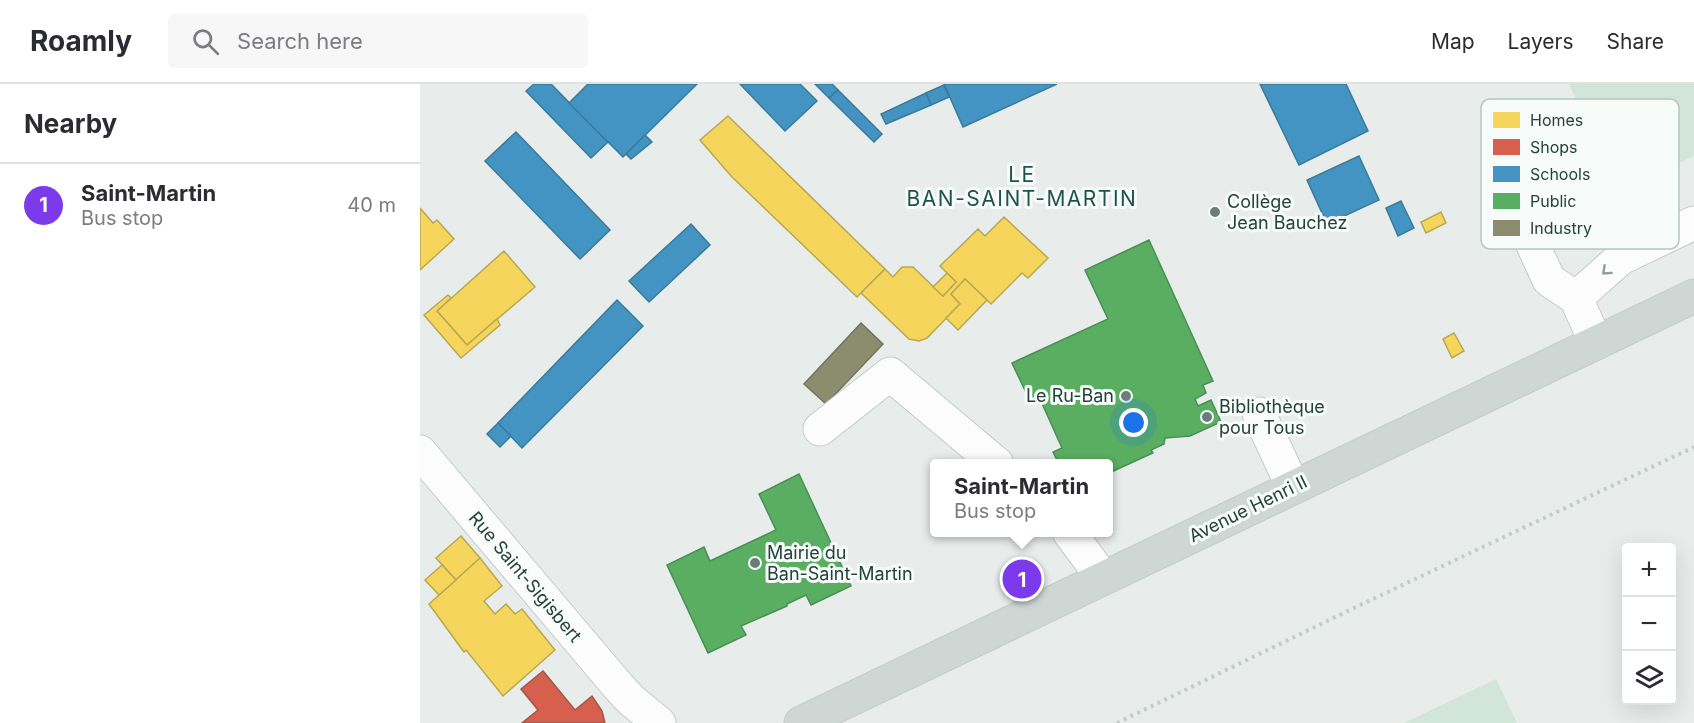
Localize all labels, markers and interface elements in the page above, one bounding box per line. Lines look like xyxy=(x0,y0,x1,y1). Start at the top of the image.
search box xyxy=(168,14,588,68)
text: Roamly xyxy=(30,24,132,58)
icon: search xyxy=(189,25,222,58)
text: Search here xyxy=(237,28,363,54)
text: Map xyxy=(1431,29,1475,54)
text: Layers xyxy=(1508,29,1574,54)
text: Share xyxy=(1607,29,1664,54)
legend xyxy=(1481,99,1679,249)
text: Nearby xyxy=(24,108,117,139)
text: Homes xyxy=(1530,110,1583,130)
text: Shops xyxy=(1530,137,1578,157)
district label: LE BAN-SAINT-MARTIN xyxy=(907,162,1137,211)
text: Schools xyxy=(1530,164,1590,184)
text: Saint-Martin xyxy=(81,180,216,206)
place label: Collège Jean Bauchez xyxy=(1227,191,1347,233)
text: Public xyxy=(1530,191,1576,211)
text: 1 xyxy=(39,193,48,217)
text: 40 m xyxy=(347,193,396,217)
marker: Collège Jean Bauchez xyxy=(1208,205,1222,219)
text: Bus stop xyxy=(81,206,163,230)
text: Industry xyxy=(1530,218,1592,238)
one-way arrow xyxy=(1602,264,1613,275)
place label: Le Ru-Ban xyxy=(1026,385,1114,406)
marker: Le Ru-Ban xyxy=(1119,389,1133,403)
place label: Bibliothèque pour Tous xyxy=(1219,396,1325,438)
your location xyxy=(1119,408,1148,437)
marker: Bibliothèque pour Tous xyxy=(1200,410,1214,424)
popup xyxy=(930,459,1113,537)
street label: Avenue Henri II xyxy=(1185,471,1310,546)
text: Saint-Martin xyxy=(954,473,1089,499)
text: Bus stop xyxy=(954,499,1036,523)
street label: Rue Saint-Sigisbert xyxy=(465,507,586,646)
place label: Mairie du Ban-Saint-Martin xyxy=(767,542,913,584)
map controls xyxy=(1622,543,1676,705)
button: + xyxy=(1622,543,1676,597)
marker: Mairie du Ban-Saint-Martin xyxy=(748,556,762,570)
pin: 1 xyxy=(1002,556,1042,602)
button: − xyxy=(1622,597,1676,651)
button: layers xyxy=(1622,651,1676,705)

